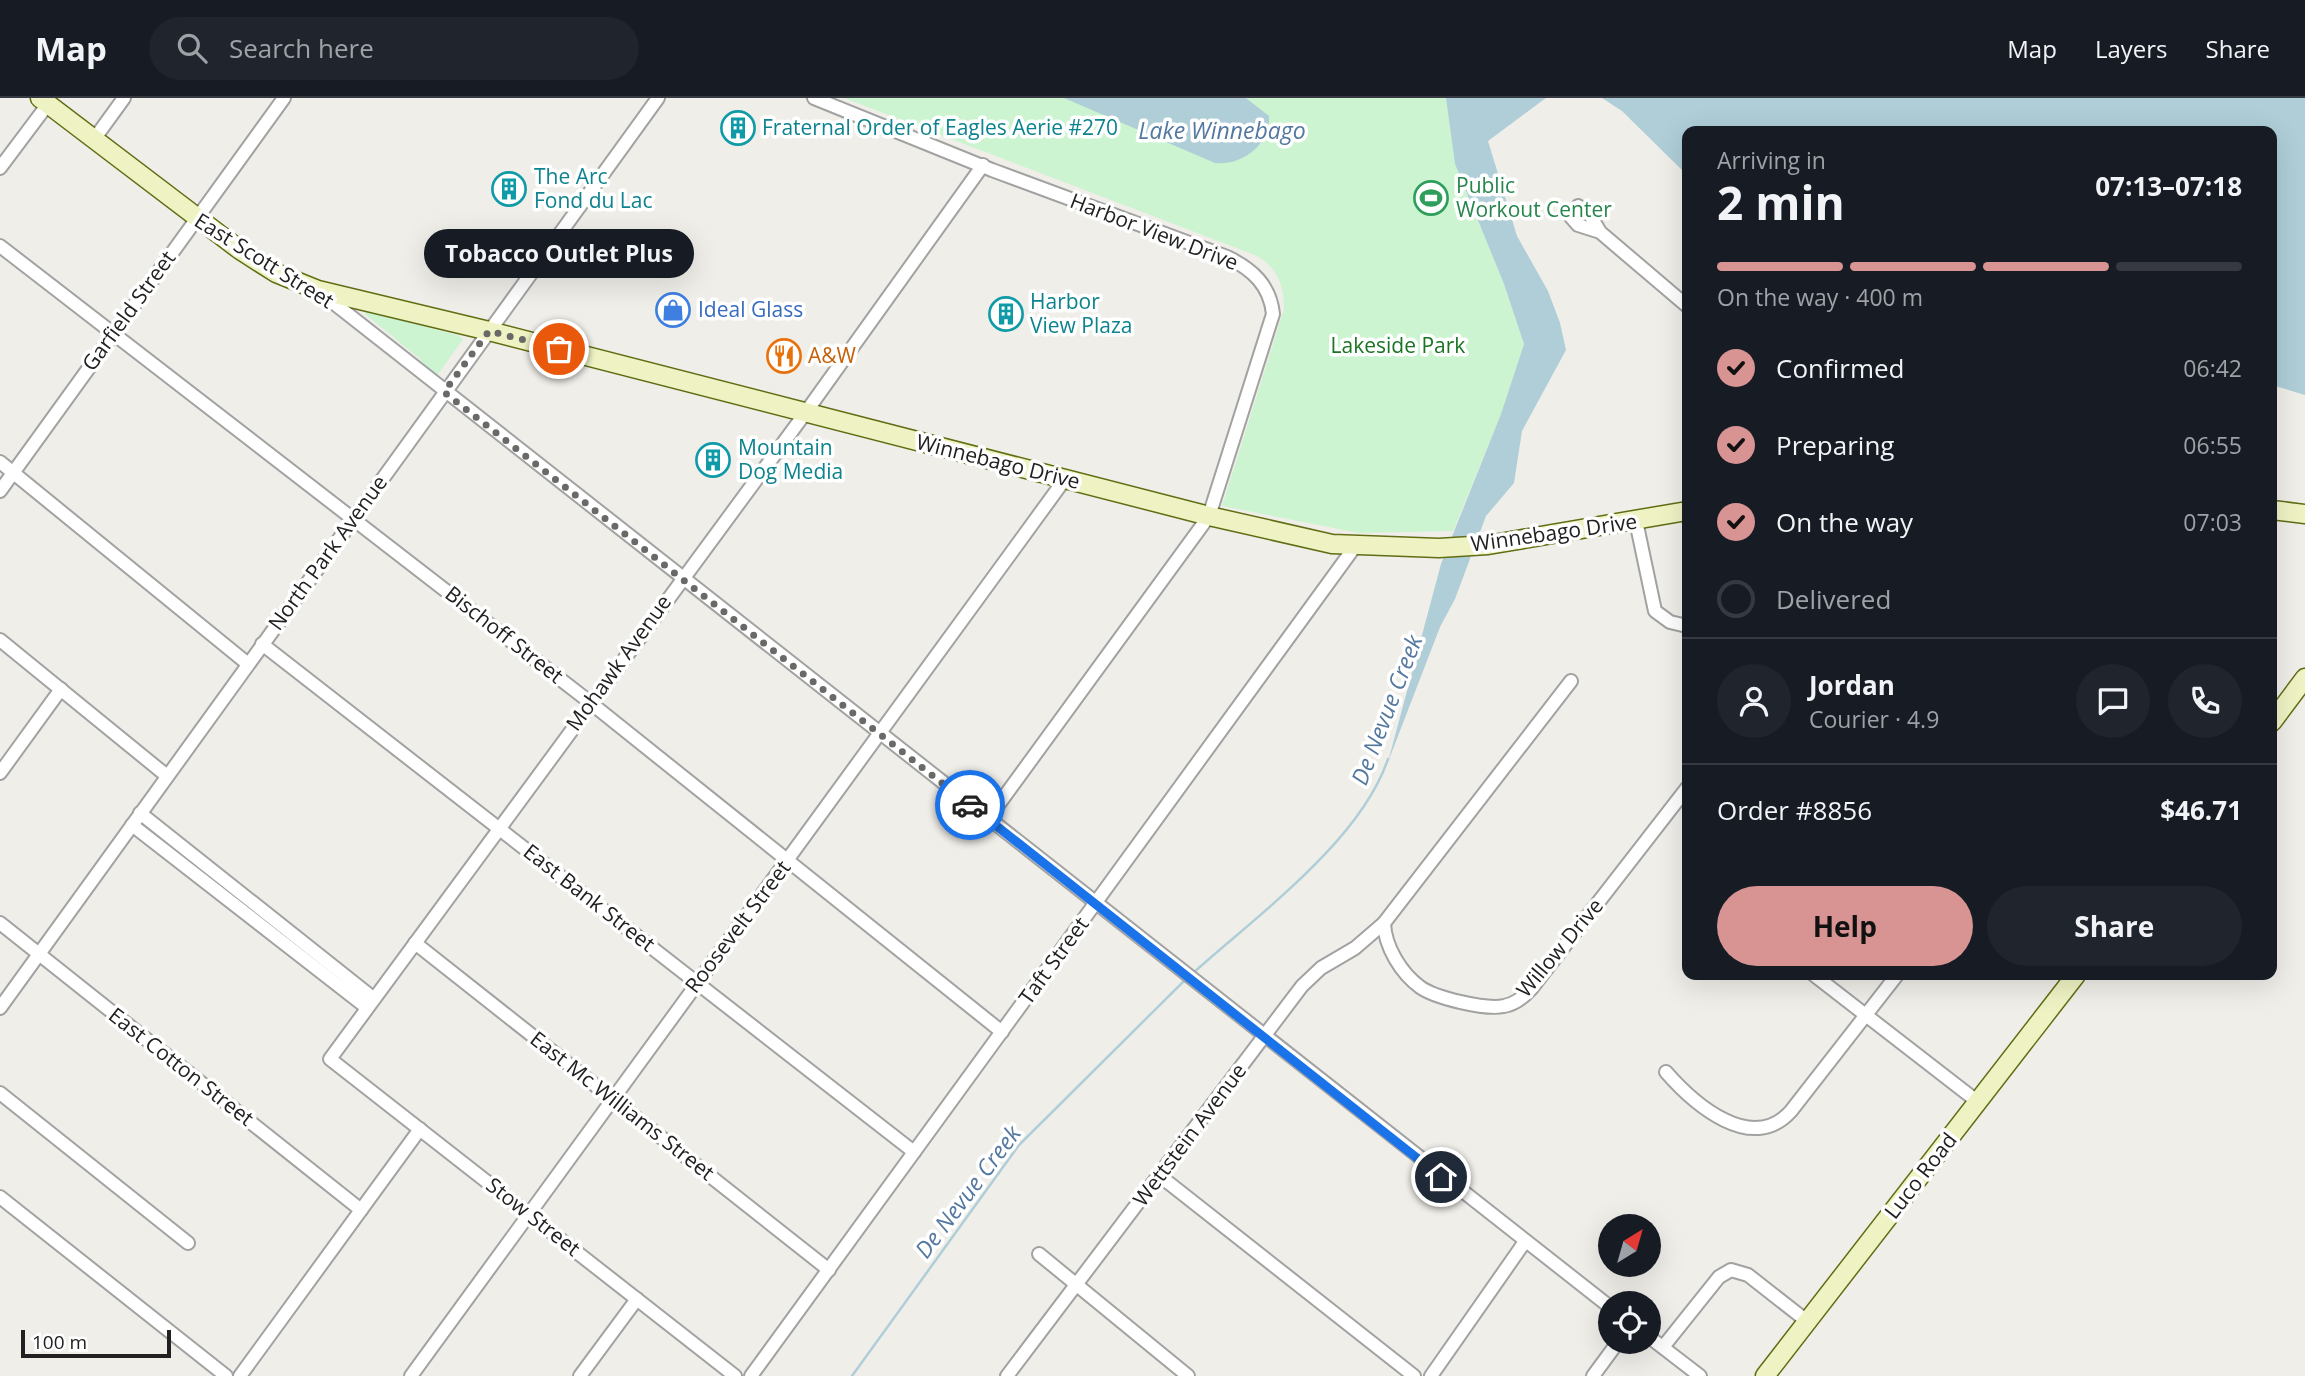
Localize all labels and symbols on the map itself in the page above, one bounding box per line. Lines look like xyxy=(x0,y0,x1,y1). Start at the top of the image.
building icon: Fraternal Order of Eagles Aerie #270 xyxy=(719,109,757,147)
place label: Fraternal Order of Eagles Aerie #270 xyxy=(762,113,1118,141)
water label: Lake Winnebago xyxy=(1138,114,1306,146)
place label: The Arc Fond du Lac xyxy=(534,162,653,214)
building icon: The Arc Fond du Lac xyxy=(490,170,528,208)
place label: Public Workout Center xyxy=(1456,171,1612,223)
sports icon: Public Workout Center xyxy=(1412,179,1450,217)
street label: Harbor View Drive xyxy=(1066,186,1242,276)
street label: East Scott Street xyxy=(189,206,340,314)
callout: Tobacco Outlet Plus xyxy=(424,230,694,279)
street label: Garfield Street xyxy=(75,245,181,376)
place label: Harbor View Plaza xyxy=(1030,287,1132,339)
shop icon: Ideal Glass xyxy=(654,291,692,329)
place label: Ideal Glass xyxy=(698,295,803,323)
building icon: Harbor View Plaza xyxy=(987,295,1025,333)
pin xyxy=(529,319,589,379)
park label: Lakeside Park xyxy=(1331,331,1465,359)
restaurant icon: A&W xyxy=(765,337,803,375)
place label: A&W xyxy=(808,341,857,369)
street label: Winnebago Drive xyxy=(914,427,1083,495)
place label: Mountain Dog Media xyxy=(738,433,843,485)
building icon: Mountain Dog Media xyxy=(694,441,732,479)
street label: North Park Avenue xyxy=(261,469,393,636)
street label: Winnebago Drive xyxy=(1469,506,1639,558)
street label: Bischoff Street xyxy=(440,579,569,689)
street label: Mohawk Avenue xyxy=(559,589,677,736)
water label: De Nevue Creek xyxy=(1343,629,1430,789)
courier xyxy=(935,770,1005,840)
street label: East Bank Street xyxy=(518,837,661,957)
street label: Roosevelt Street xyxy=(678,854,796,998)
street label: Willow Drive xyxy=(1510,892,1609,1003)
street label: Taft Street xyxy=(1012,911,1094,1010)
street label: East Cotton Street xyxy=(103,1001,260,1132)
street label: East Mc Williams Street xyxy=(525,1024,720,1186)
street label: Wettstein Avenue xyxy=(1126,1057,1252,1212)
water label: De Nevue Creek xyxy=(907,1118,1028,1264)
street label: Luco Road xyxy=(1878,1127,1963,1224)
pin xyxy=(1411,1147,1471,1207)
street label: Stow Street xyxy=(481,1171,586,1262)
north arrow xyxy=(1598,1214,1661,1278)
scale bar xyxy=(21,1327,172,1359)

